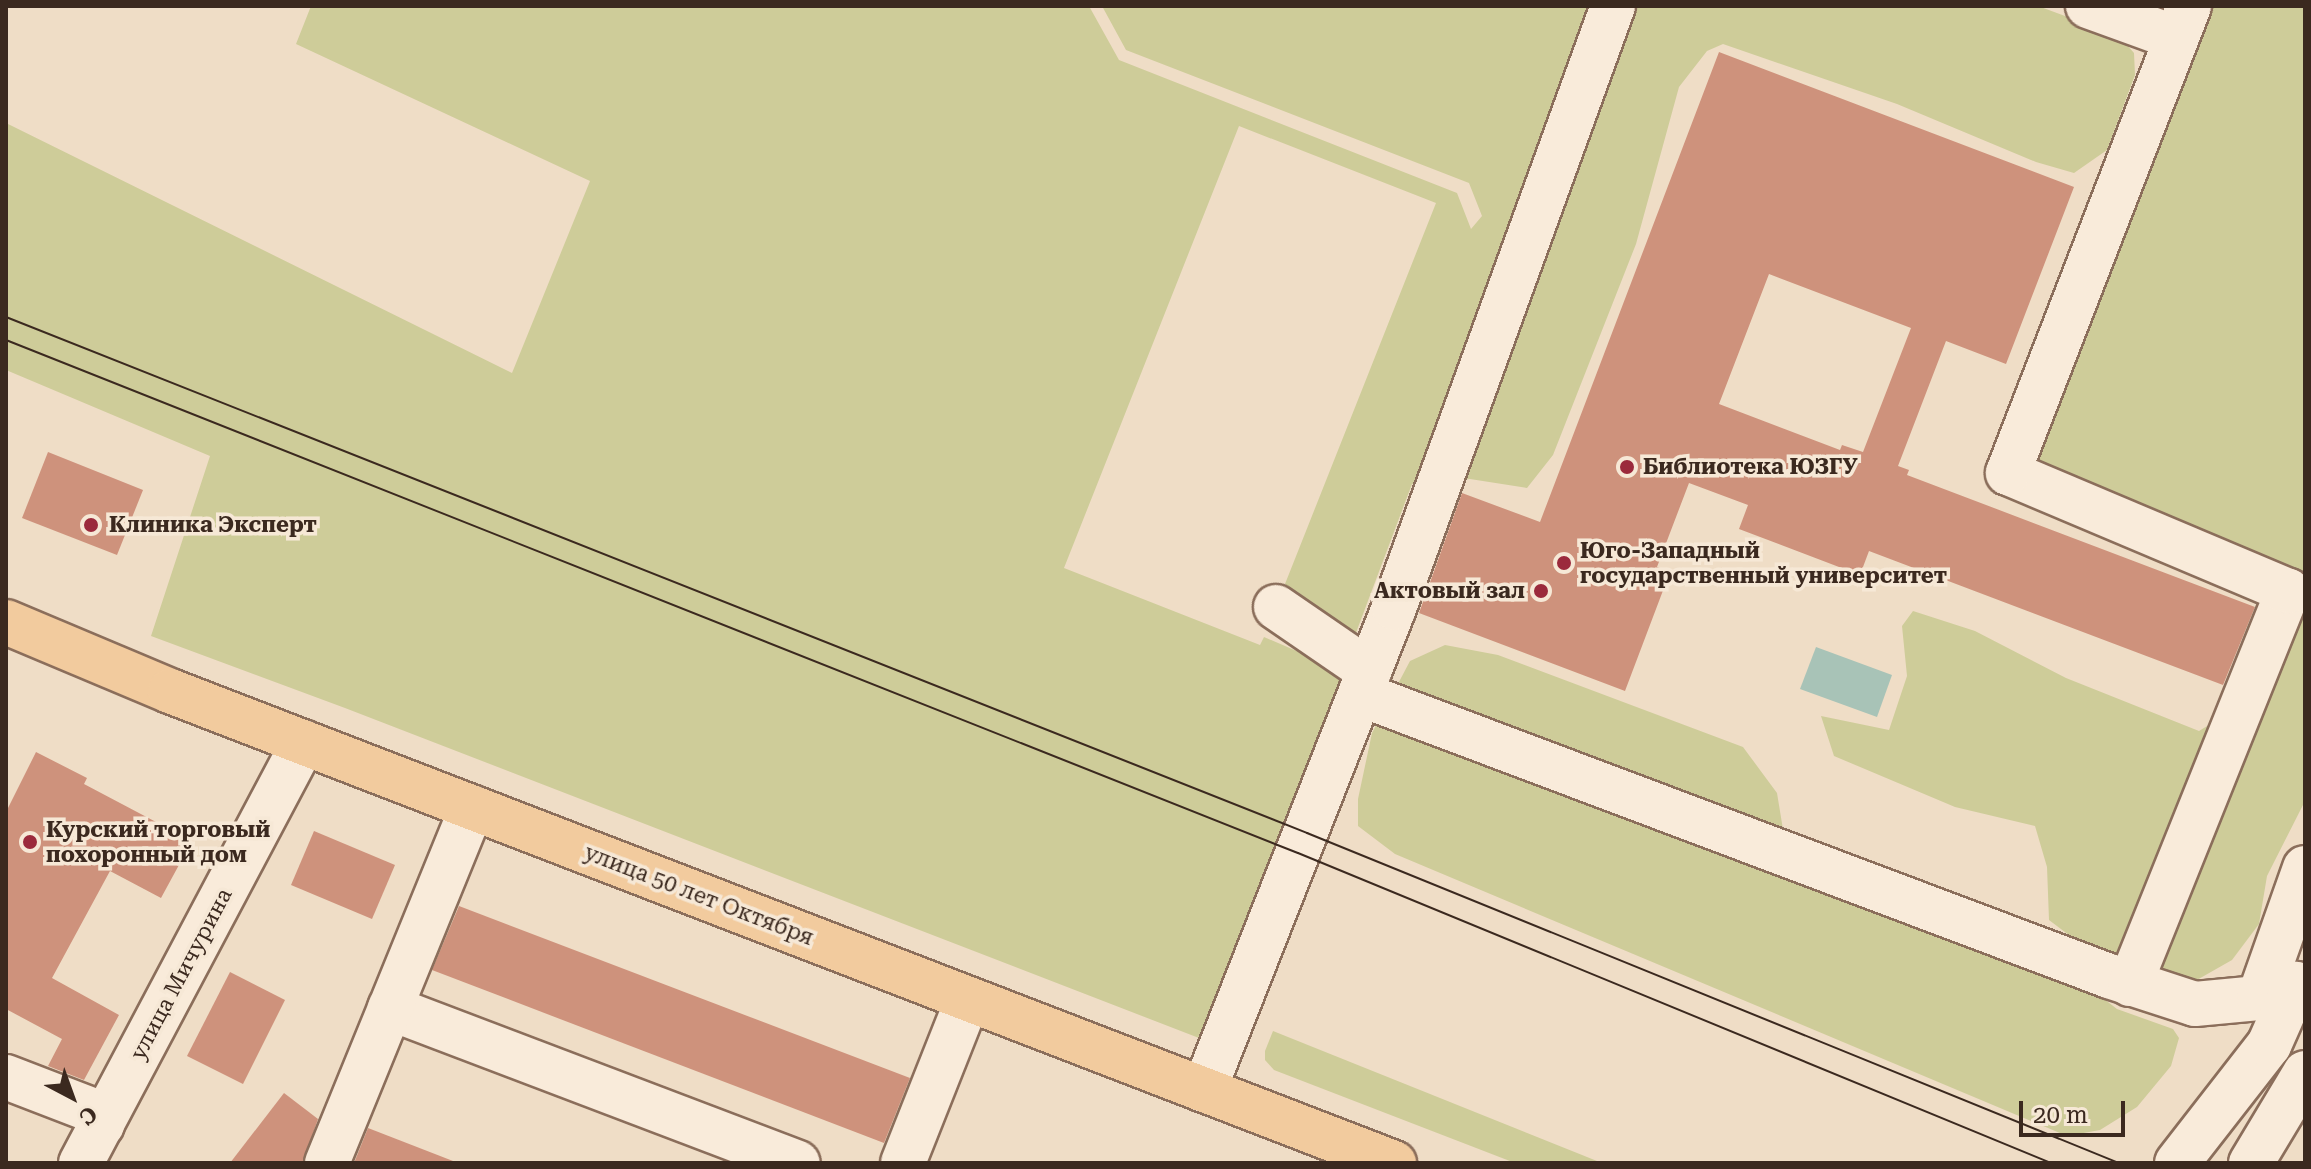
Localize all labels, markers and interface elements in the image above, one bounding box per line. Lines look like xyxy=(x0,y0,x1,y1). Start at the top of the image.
place label: Библиотека ЮЗГУ xyxy=(1643,454,1858,480)
marker: Библиотека ЮЗГУ xyxy=(1618,458,1636,476)
place label: Клиника Эксперт xyxy=(109,512,317,538)
marker: Клиника Эксперт xyxy=(80,514,102,536)
place label: Юго-Западный государственный университет xyxy=(1580,537,1947,588)
marker: Юго-Западный государственный университет xyxy=(1555,554,1573,572)
place label: Актовый зал xyxy=(1374,578,1525,604)
marker: Актовый зал xyxy=(1532,582,1550,600)
place label: Курский торговый похоронный дом xyxy=(46,816,270,868)
marker: Курский торговый похоронный дом xyxy=(21,833,39,851)
street label: улица 50 лет Октября xyxy=(581,839,817,951)
street label: улица Мичурина xyxy=(125,884,237,1064)
north arrow xyxy=(32,1057,112,1137)
scale bar xyxy=(2023,1085,2129,1135)
text: С xyxy=(74,1101,102,1130)
text: 20 m xyxy=(2033,1101,2088,1129)

